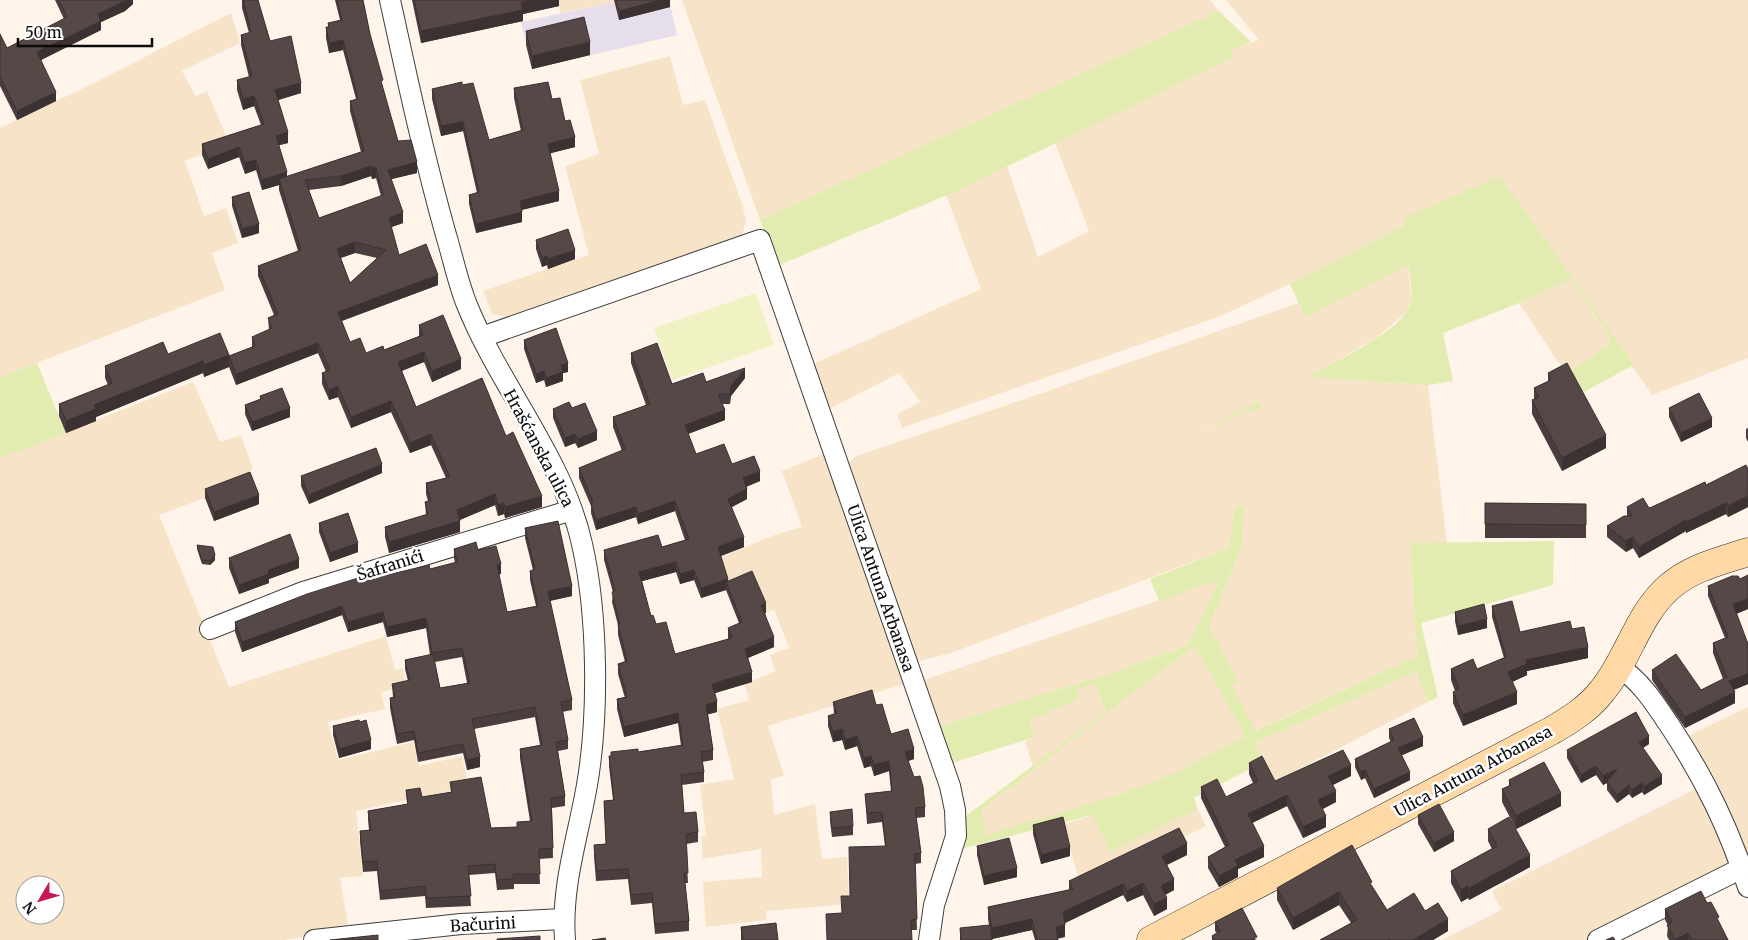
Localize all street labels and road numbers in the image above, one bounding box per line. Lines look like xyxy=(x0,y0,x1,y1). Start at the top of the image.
street label: Hrašćanska ulica xyxy=(500,386,579,511)
street label: Ulica Antuna Arbanasa xyxy=(843,502,919,675)
street label: Šafranići xyxy=(354,545,426,585)
street label: Ulica Antuna Arbanasa xyxy=(1391,721,1556,821)
street label: Bačurini xyxy=(450,912,516,936)

